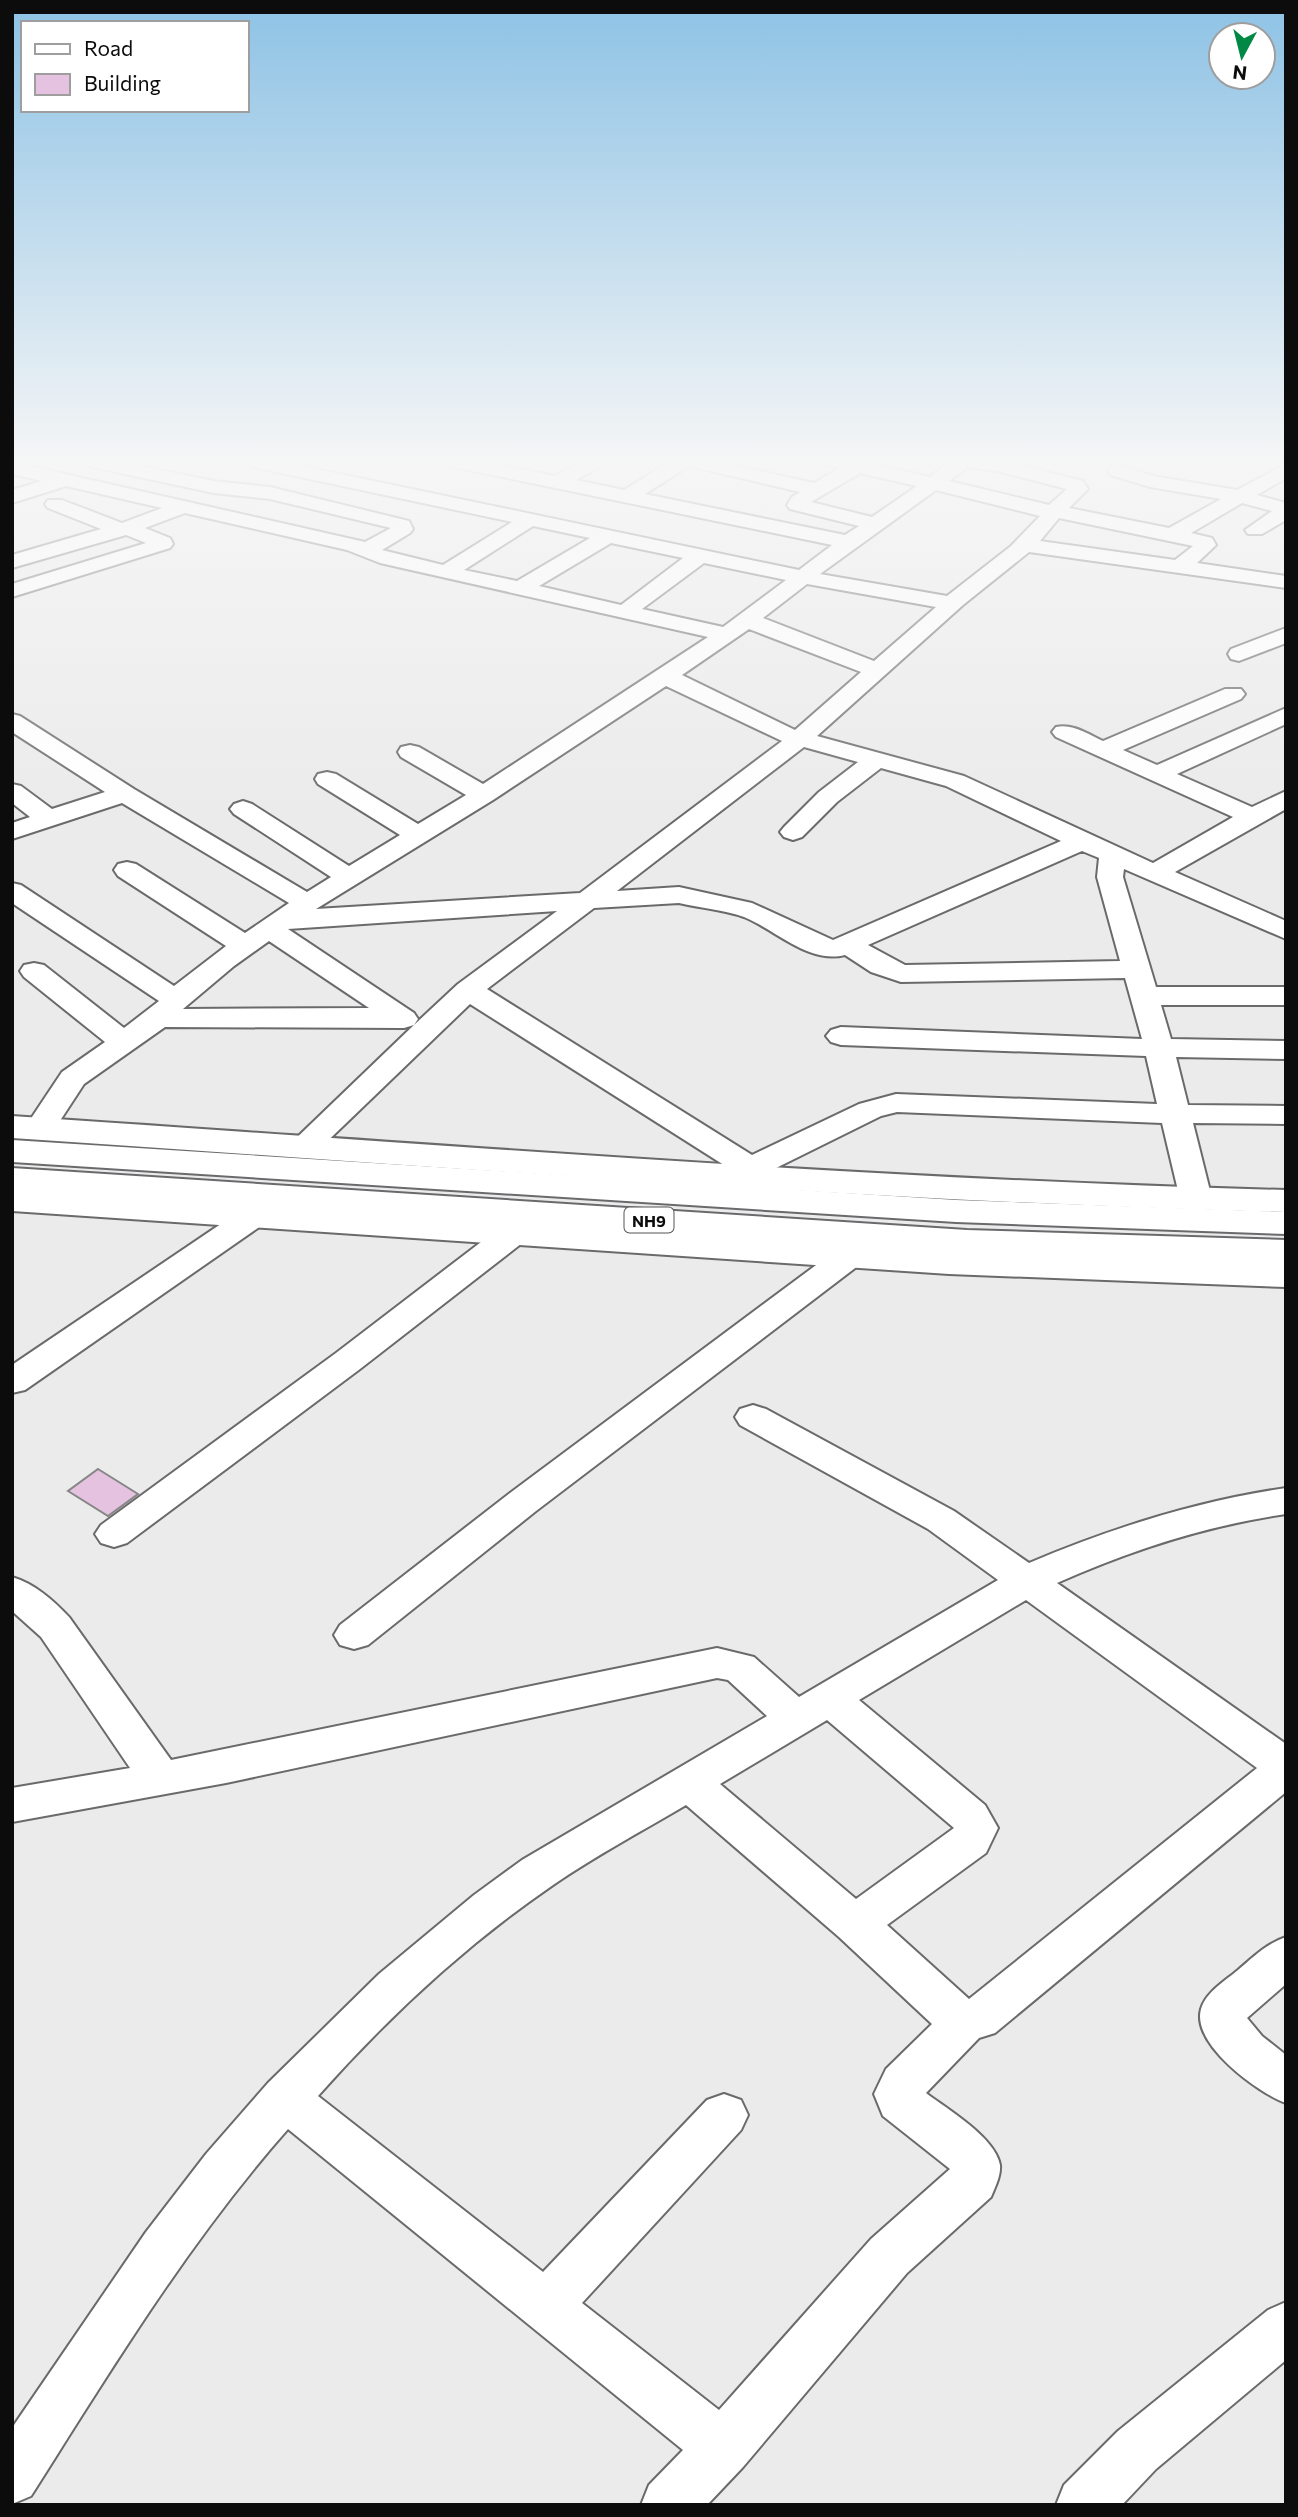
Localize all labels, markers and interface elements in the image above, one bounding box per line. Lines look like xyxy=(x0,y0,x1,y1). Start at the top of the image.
legend xyxy=(21,21,248,112)
north arrow xyxy=(1207,21,1277,91)
text: Road xyxy=(84,35,133,60)
text: N xyxy=(1231,61,1248,86)
text: Building xyxy=(84,70,161,95)
road number: NH9 xyxy=(624,1208,674,1232)

